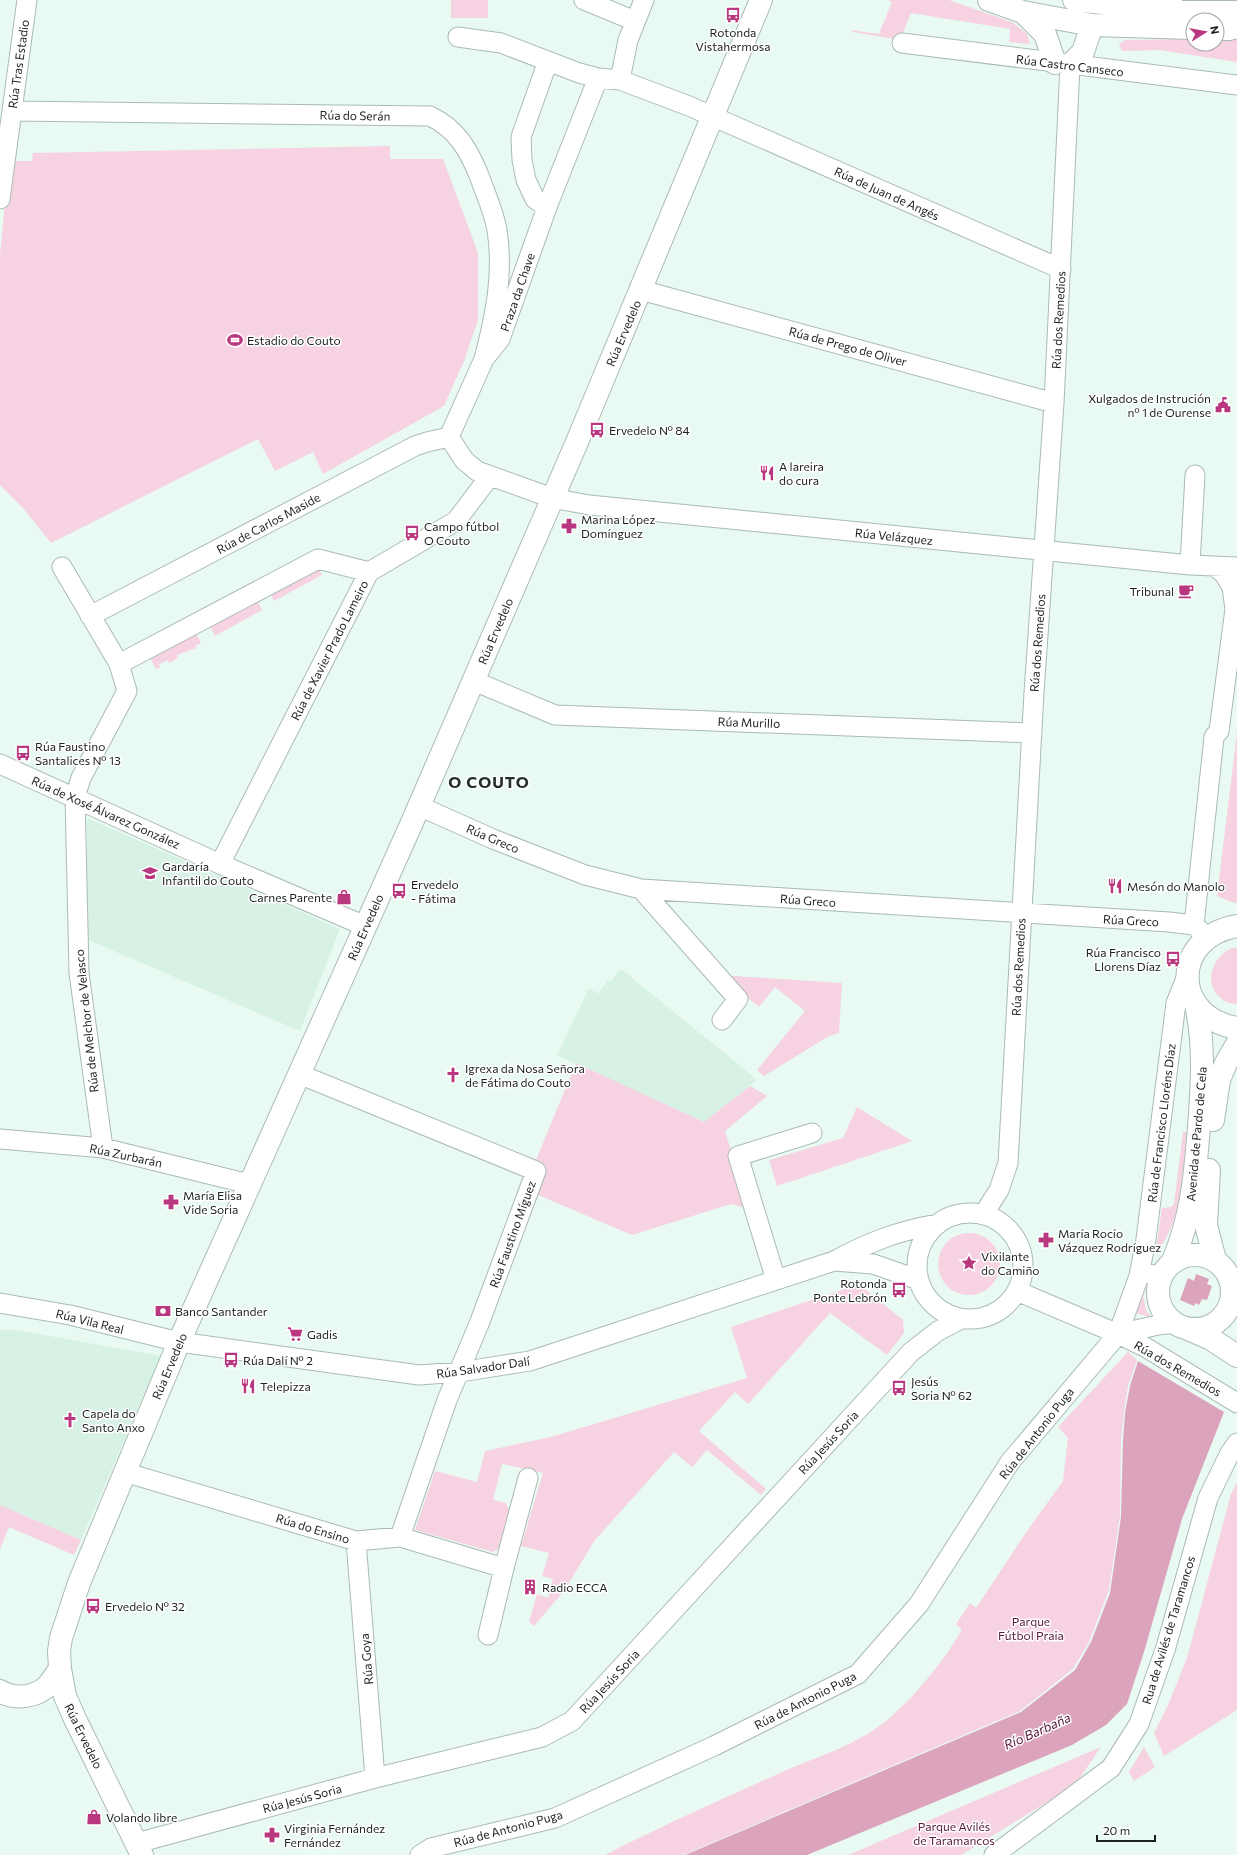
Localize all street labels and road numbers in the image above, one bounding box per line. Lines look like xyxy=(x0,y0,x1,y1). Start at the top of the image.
street label: Rúa Tras Estadio xyxy=(5,19,31,109)
street label: Rúa Castro Canseco xyxy=(1015,51,1125,79)
street label: Rúa do Serán xyxy=(319,107,391,123)
street label: Rúa de Juan de Angés xyxy=(832,164,942,223)
street label: Praza da Chave xyxy=(497,251,537,333)
street label: Rúa dos Remedios xyxy=(1048,271,1068,369)
street label: Rúa Ervedelo xyxy=(603,298,643,368)
street label: Rúa de Prego de Oliver xyxy=(787,323,909,369)
street label: Rúa de Carlos Maside xyxy=(214,490,322,556)
street label: Rúa Velázquez xyxy=(854,525,934,547)
street label: Rúa de Xavier Prado Lameiro xyxy=(287,578,371,722)
street label: Rúa dos Remedios xyxy=(1027,593,1047,693)
street label: Rúa Ervedelo xyxy=(475,596,515,666)
street label: Rúa Murillo xyxy=(717,714,781,730)
street label: Rúa de Xosé Álvarez González xyxy=(30,773,182,851)
street label: Rúa Greco xyxy=(464,821,522,855)
street label: Rúa Greco xyxy=(780,891,836,909)
street label: Rúa Ervedelo xyxy=(344,892,386,962)
street label: Rúa Greco xyxy=(1103,912,1159,928)
street label: Rúa dos Remedios xyxy=(1008,918,1028,1016)
street label: Rúa de Melchor de Velasco xyxy=(72,949,100,1093)
street label: Rúa de Francisco Lloréns Díaz xyxy=(1144,1043,1178,1203)
street label: Avenida de Pardo de Cela xyxy=(1183,1066,1209,1202)
street label: Rúa Zurbarán xyxy=(88,1140,164,1170)
street label: Rúa Faustino Míguez xyxy=(486,1179,538,1289)
street label: Rúa Vila Real xyxy=(55,1306,125,1336)
street label: Rúa Ervedelo xyxy=(149,1331,189,1401)
street label: Rúa dos Remedios xyxy=(1132,1337,1224,1399)
street label: Rúa Salvador Dalí xyxy=(435,1353,532,1380)
street label: Rúa de Antonio Puga xyxy=(996,1384,1076,1482)
street label: Rúa Jesús Soria xyxy=(795,1407,862,1477)
street label: Rúa do Ensino xyxy=(274,1510,352,1546)
street label: Rua de Avilés de Taramancos xyxy=(1139,1554,1197,1706)
street label: Rúa Goya xyxy=(357,1633,375,1685)
street label: Rúa Jesús Soria xyxy=(576,1646,643,1716)
street label: Rúa de Antonio Puga xyxy=(752,1668,858,1732)
street label: Rúa Ervedelo xyxy=(62,1701,106,1771)
street label: Rúa Jesús Soria xyxy=(261,1781,343,1816)
street label: Rúa de Antonio Puga xyxy=(452,1807,564,1849)

